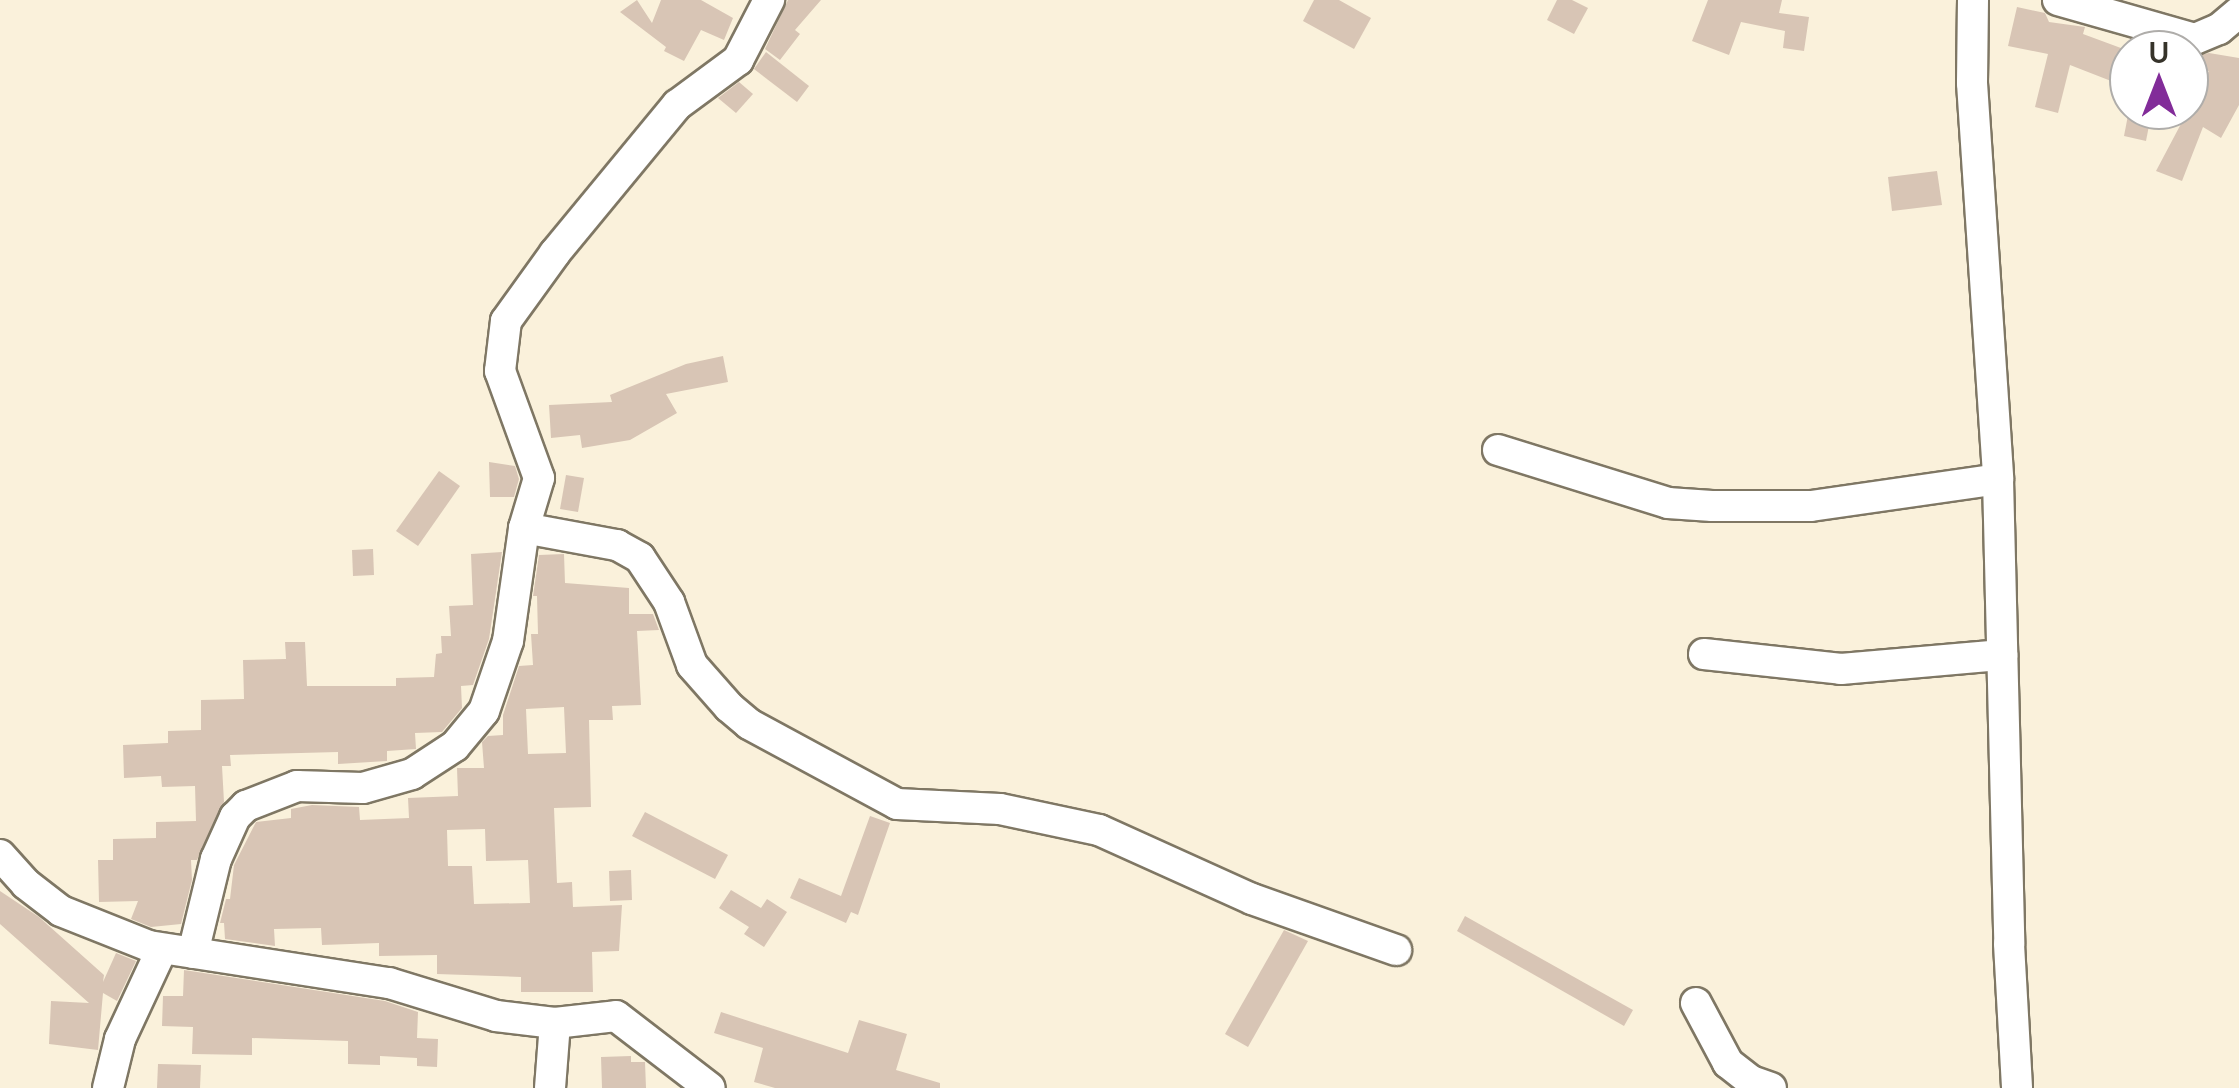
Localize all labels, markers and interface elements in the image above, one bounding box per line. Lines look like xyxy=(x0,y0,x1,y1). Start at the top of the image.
north arrow xyxy=(2109,30,2209,130)
text: U xyxy=(2149,35,2169,69)

